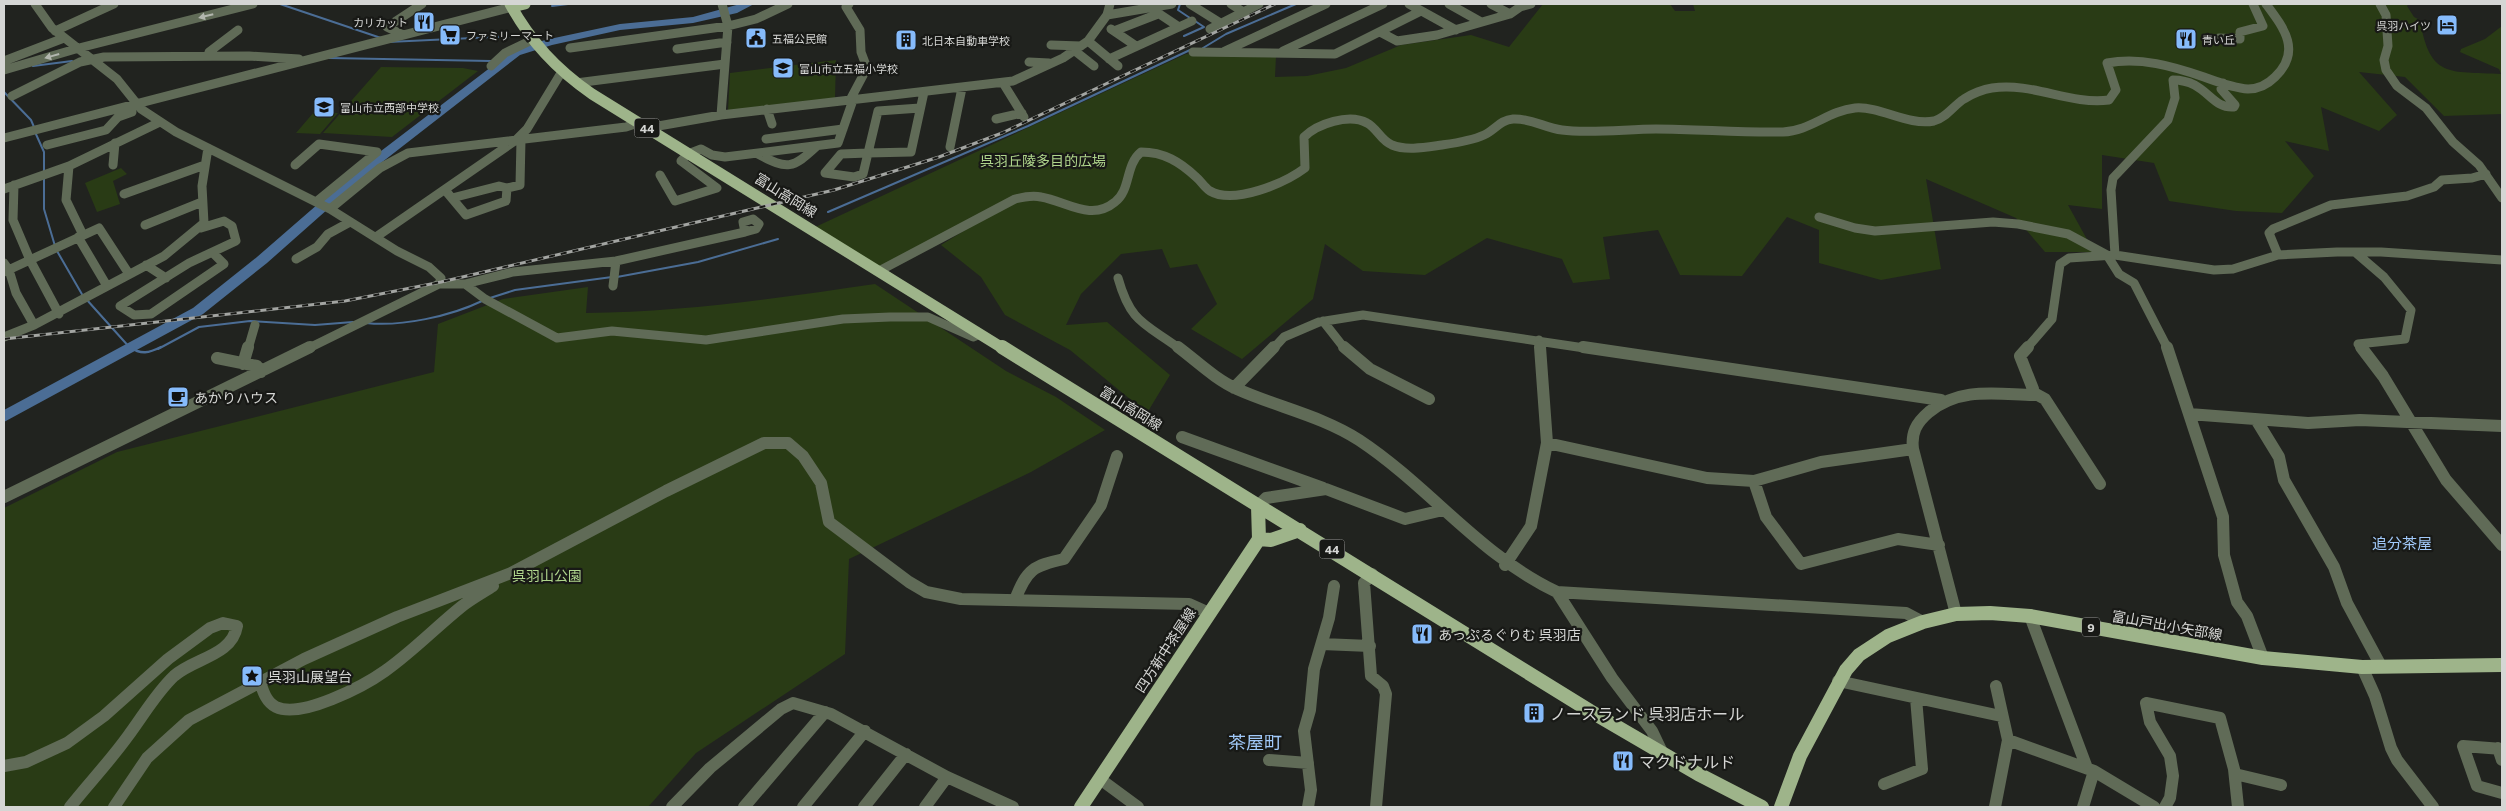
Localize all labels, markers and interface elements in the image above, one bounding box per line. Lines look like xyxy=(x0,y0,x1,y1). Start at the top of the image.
restaurant icon: カリカット xyxy=(412,10,436,34)
one-way arrow xyxy=(199,12,214,20)
hotel icon: 呉羽ハイツ xyxy=(2435,13,2459,37)
place label: カリカット xyxy=(353,16,408,29)
place label: 呉羽ハイツ xyxy=(2376,19,2431,32)
supermarket icon: ファミリーマート xyxy=(438,23,462,47)
public building icon: 五福公民館 xyxy=(744,26,768,50)
restaurant icon: 青い丘 xyxy=(2174,27,2198,51)
building icon: 北日本自動車学校 xyxy=(894,28,918,52)
place label: ファミリーマート xyxy=(466,29,554,42)
place label: 五福公民館 xyxy=(772,32,827,45)
place label: 青い丘 xyxy=(2202,33,2235,46)
place label: 北日本自動車学校 xyxy=(922,34,1010,47)
one-way arrow xyxy=(44,52,59,60)
school or university icon: 富山市立五福小学校 xyxy=(771,56,795,80)
place label: 富山市立五福小学校 xyxy=(799,62,898,75)
school or university icon: 富山市立西部中学校 xyxy=(312,95,336,119)
place label: 富山市立西部中学校 xyxy=(340,101,439,114)
road number: 44 xyxy=(634,119,660,138)
park label: 呉羽丘陵多目的広場 xyxy=(980,152,1106,169)
street label: 富山高岡線 xyxy=(752,169,820,221)
street label: 富山高岡線 xyxy=(1097,382,1165,434)
cafe icon: あかりハウス xyxy=(166,385,190,409)
place label: あかりハウス xyxy=(194,389,278,406)
district label: 追分茶屋 xyxy=(2372,534,2432,552)
road number: 44 xyxy=(1320,540,1344,558)
park label: 呉羽山公園 xyxy=(512,567,582,584)
street label: 四方新中茶屋線 xyxy=(1131,604,1199,696)
street label: 富山戸出小矢部線 xyxy=(2110,607,2224,643)
road number: 9 xyxy=(2082,618,2100,636)
restaurant icon: あっぷるぐりむ 呉羽店 xyxy=(1410,622,1434,646)
place label: あっぷるぐりむ 呉羽店 xyxy=(1438,626,1581,643)
place icon: 呉羽山展望台 xyxy=(240,664,264,688)
place label: 呉羽山展望台 xyxy=(268,668,352,685)
building icon: ノースランド 呉羽店ホール xyxy=(1522,701,1546,725)
place label: ノースランド 呉羽店ホール xyxy=(1550,704,1744,723)
district label: 茶屋町 xyxy=(1228,731,1282,753)
restaurant icon: マクドナルド xyxy=(1611,749,1635,773)
place label: マクドナルド xyxy=(1639,752,1735,771)

